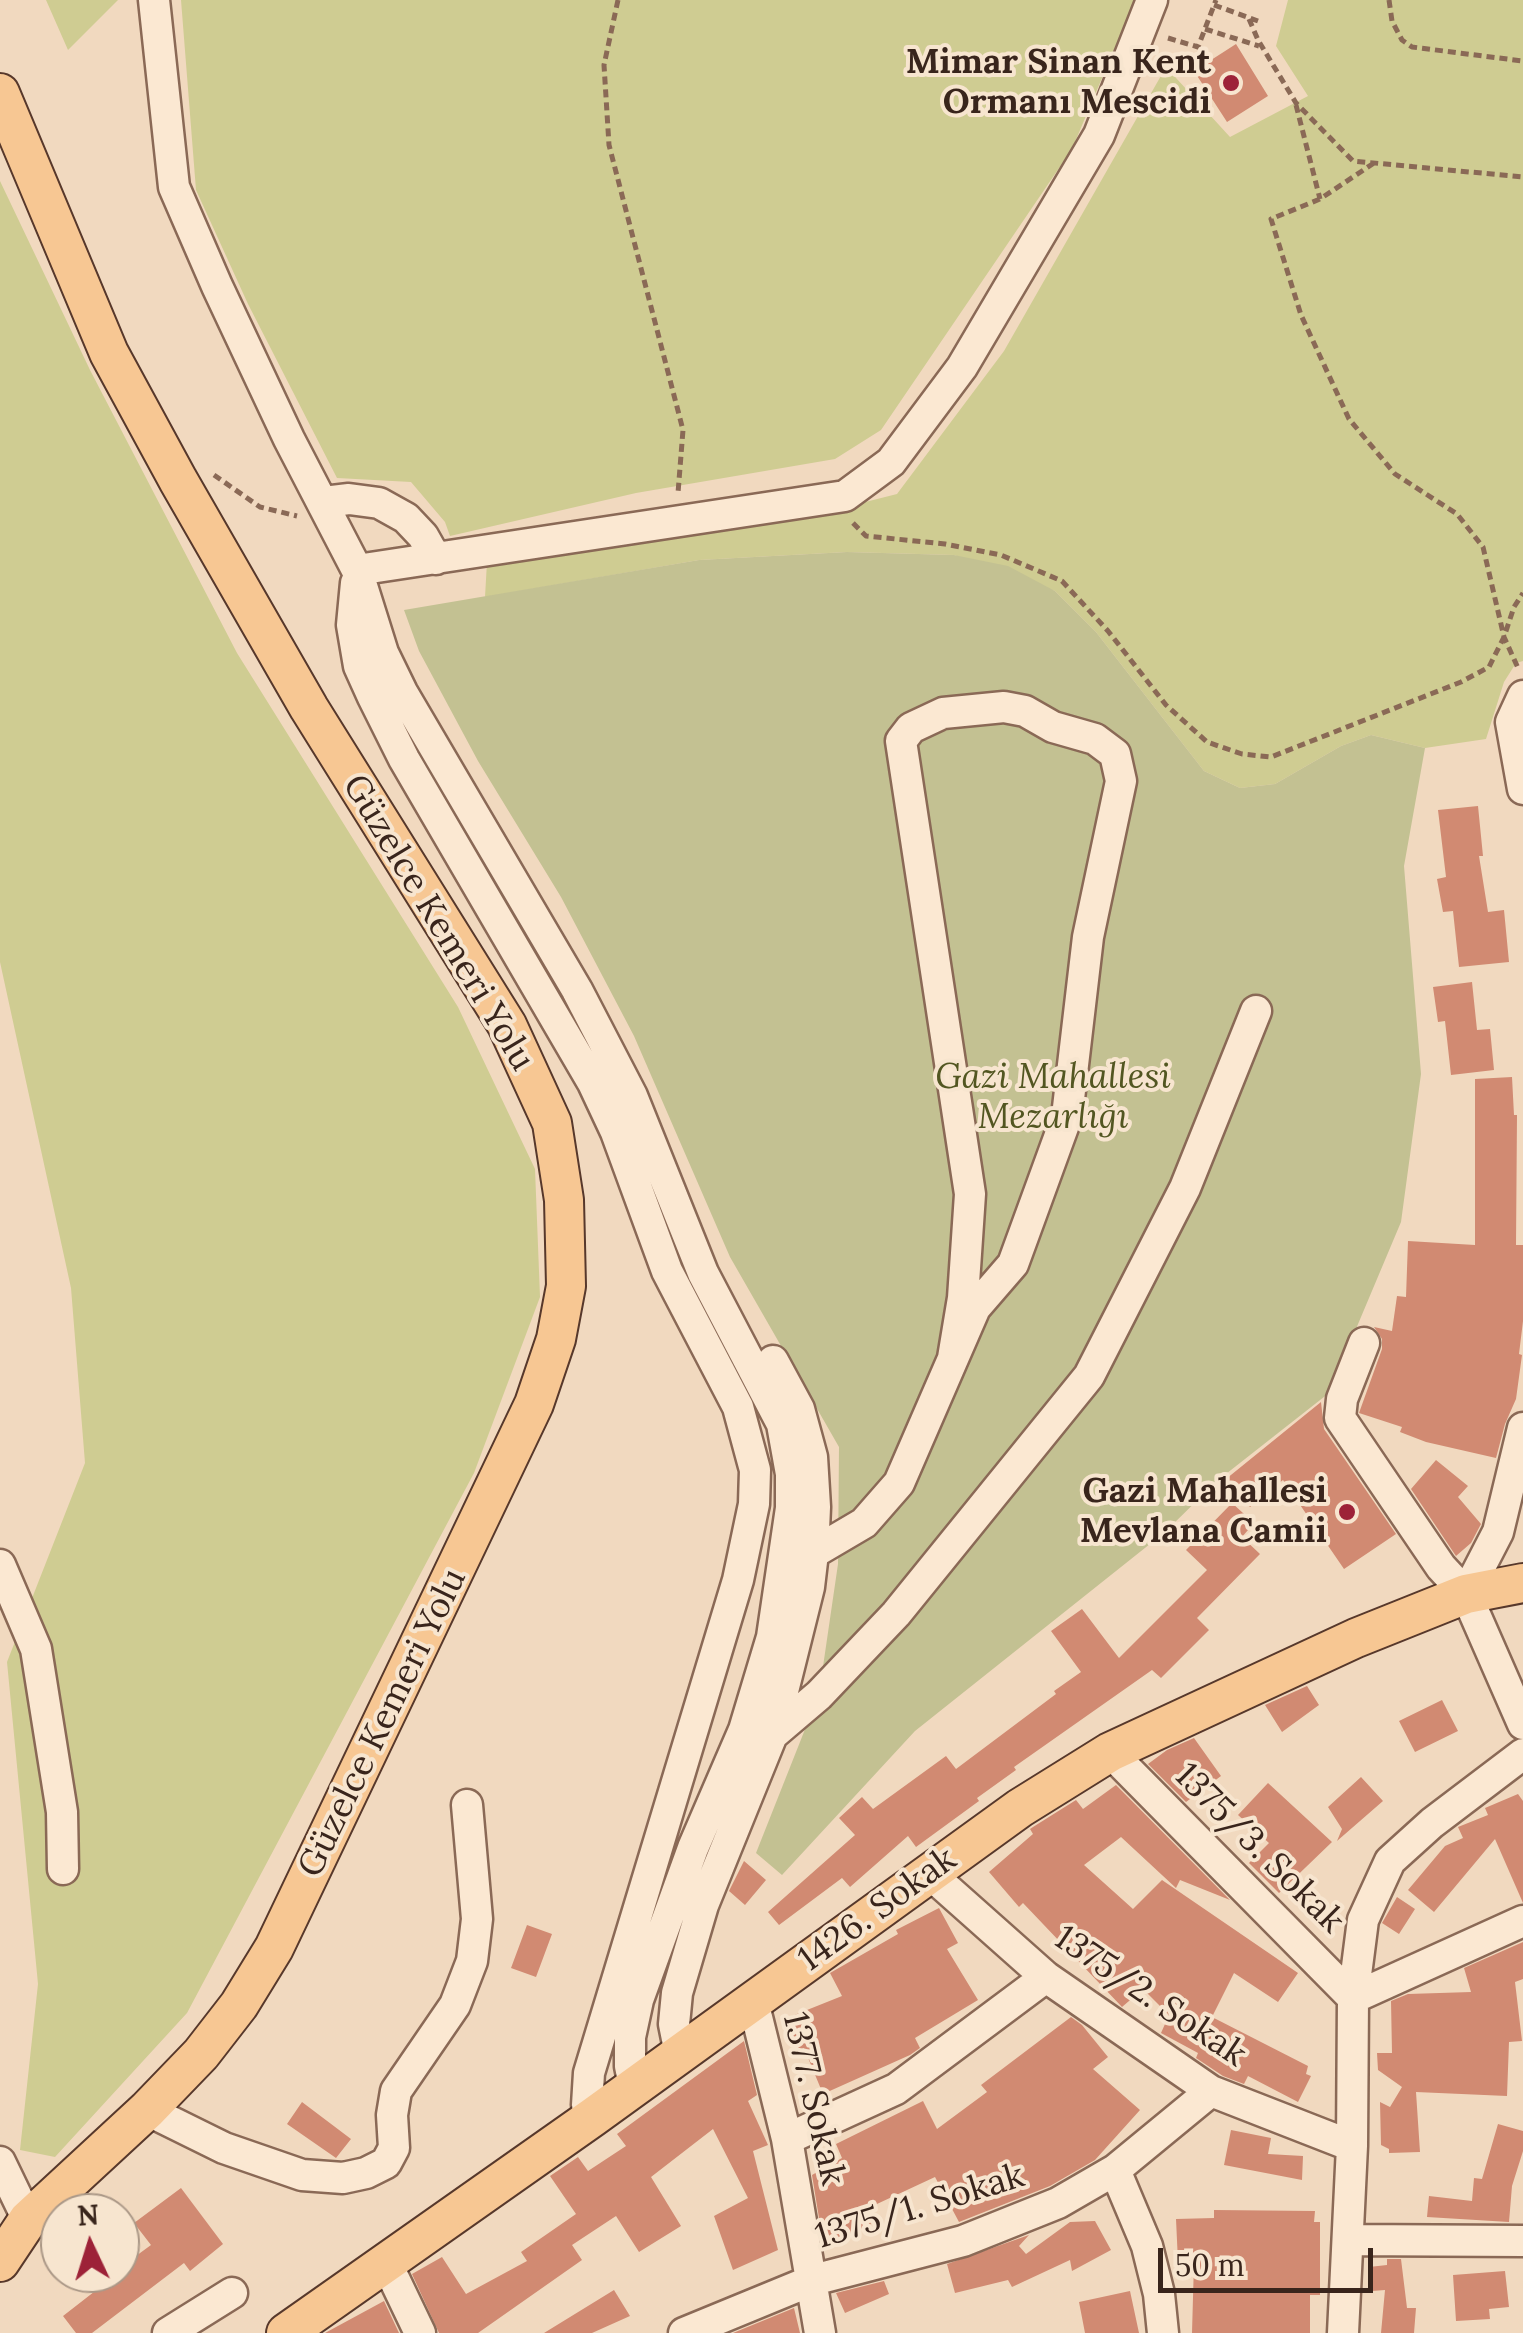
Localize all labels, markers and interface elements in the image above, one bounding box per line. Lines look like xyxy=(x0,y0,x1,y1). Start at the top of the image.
place label: Mimar Sinan Kent Ormanı Mescidi xyxy=(906,42,1211,124)
marker: Mimar Sinan Kent Ormanı Mescidi xyxy=(1220,72,1242,94)
street label: Güzelce Kemeri Yolu xyxy=(333,767,543,1079)
park label: Gazi Mahallesi Mezarlığı xyxy=(935,1057,1171,1139)
place label: Gazi Mahallesi Mevlana Camii xyxy=(1080,1471,1327,1553)
marker: Gazi Mahallesi Mevlana Camii xyxy=(1336,1501,1358,1523)
street label: Güzelce Kemeri Yolu xyxy=(290,1562,476,1884)
street label: 1375/3. Sokak xyxy=(1165,1755,1353,1943)
street label: 1426. Sokak xyxy=(791,1839,965,1981)
street label: 1375/2. Sokak xyxy=(1046,1918,1254,2076)
street label: 1377. Sokak xyxy=(773,2009,853,2189)
street label: 1375/1. Sokak xyxy=(811,2155,1029,2259)
north arrow xyxy=(40,2193,140,2293)
text: N xyxy=(76,2196,100,2234)
scale bar xyxy=(1163,2228,1378,2290)
text: 50 m xyxy=(1175,2246,1245,2284)

